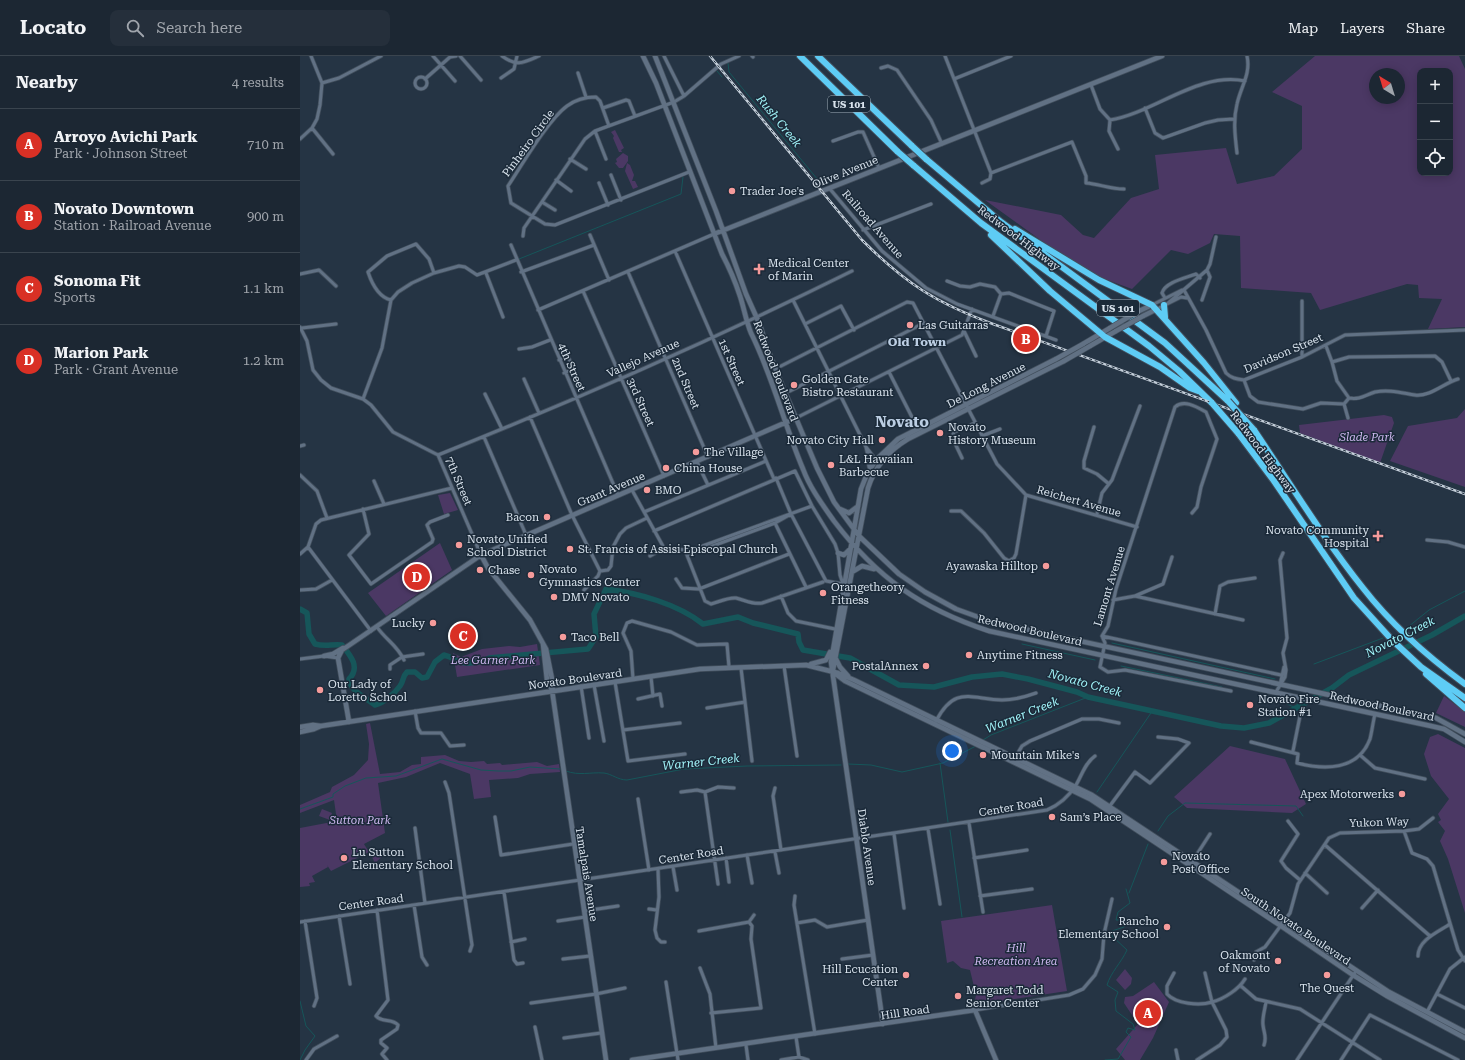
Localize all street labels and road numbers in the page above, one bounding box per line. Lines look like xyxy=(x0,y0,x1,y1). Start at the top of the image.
road number: US 101 xyxy=(828,96,870,112)
street label: Pinheiro Circle xyxy=(500,107,557,179)
street label: Olive Avenue xyxy=(810,153,880,192)
street label: Railroad Avenue xyxy=(839,187,906,261)
street label: Redwood Highway xyxy=(975,203,1063,274)
road number: US 101 xyxy=(1097,300,1139,316)
street label: Redwood Boulevard xyxy=(750,319,801,423)
street label: Davidson Street xyxy=(1242,331,1325,376)
street label: Vallejo Avenue xyxy=(605,337,681,380)
street label: 1st Street xyxy=(715,337,748,388)
street label: 4th Street xyxy=(555,341,588,393)
street label: 2nd Street xyxy=(669,356,702,411)
street label: De Long Avenue xyxy=(945,360,1028,411)
street label: 3rd Street xyxy=(624,376,657,429)
street label: Redwood Highway xyxy=(1227,409,1298,496)
street label: 7th Street xyxy=(442,455,475,508)
street label: Grant Avenue xyxy=(575,469,647,510)
street label: Reichert Avenue xyxy=(1035,483,1123,520)
street label: Lamont Avenue xyxy=(1091,545,1128,628)
street label: Redwood Boulevard xyxy=(976,612,1083,649)
street label: Novato Boulevard xyxy=(527,666,623,693)
street label: Redwood Boulevard xyxy=(1328,689,1435,724)
street label: Center Road xyxy=(978,795,1044,820)
street label: Diablo Avenue xyxy=(855,808,878,886)
street label: Yukon Way xyxy=(1349,815,1410,830)
street label: Tamalpais Avenue xyxy=(573,826,600,923)
street label: Center Road xyxy=(658,844,724,867)
street label: South Novato Boulevard xyxy=(1238,885,1353,968)
street label: Center Road xyxy=(338,892,404,913)
street label: Hill Road xyxy=(880,1003,930,1022)

